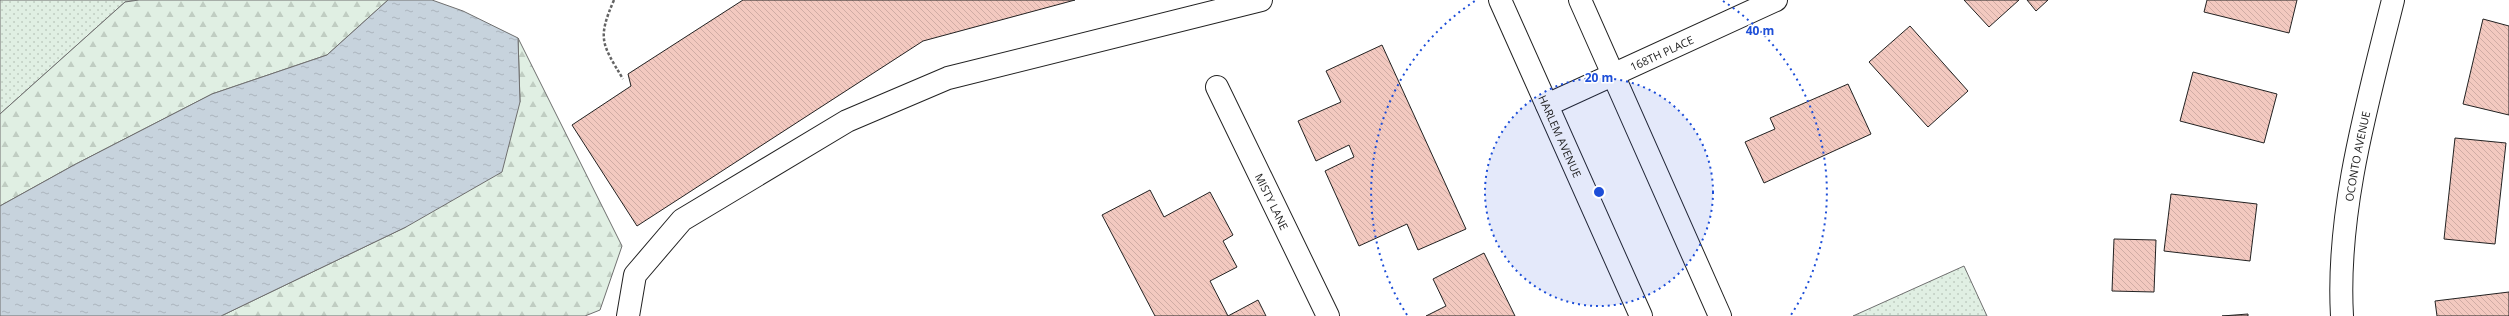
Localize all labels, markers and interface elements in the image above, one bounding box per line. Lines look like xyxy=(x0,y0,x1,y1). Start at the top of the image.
text: 40 m xyxy=(1746,22,1774,39)
street label: 168TH PLACE xyxy=(1627,31,1696,74)
text: 20 m xyxy=(1585,69,1613,86)
street label: HARLEM AVENUE xyxy=(1536,93,1586,180)
street label: OCONTO AVENUE xyxy=(2341,109,2373,202)
street label: MISTY LANE xyxy=(1252,170,1293,232)
centre of rings xyxy=(1592,185,1606,199)

